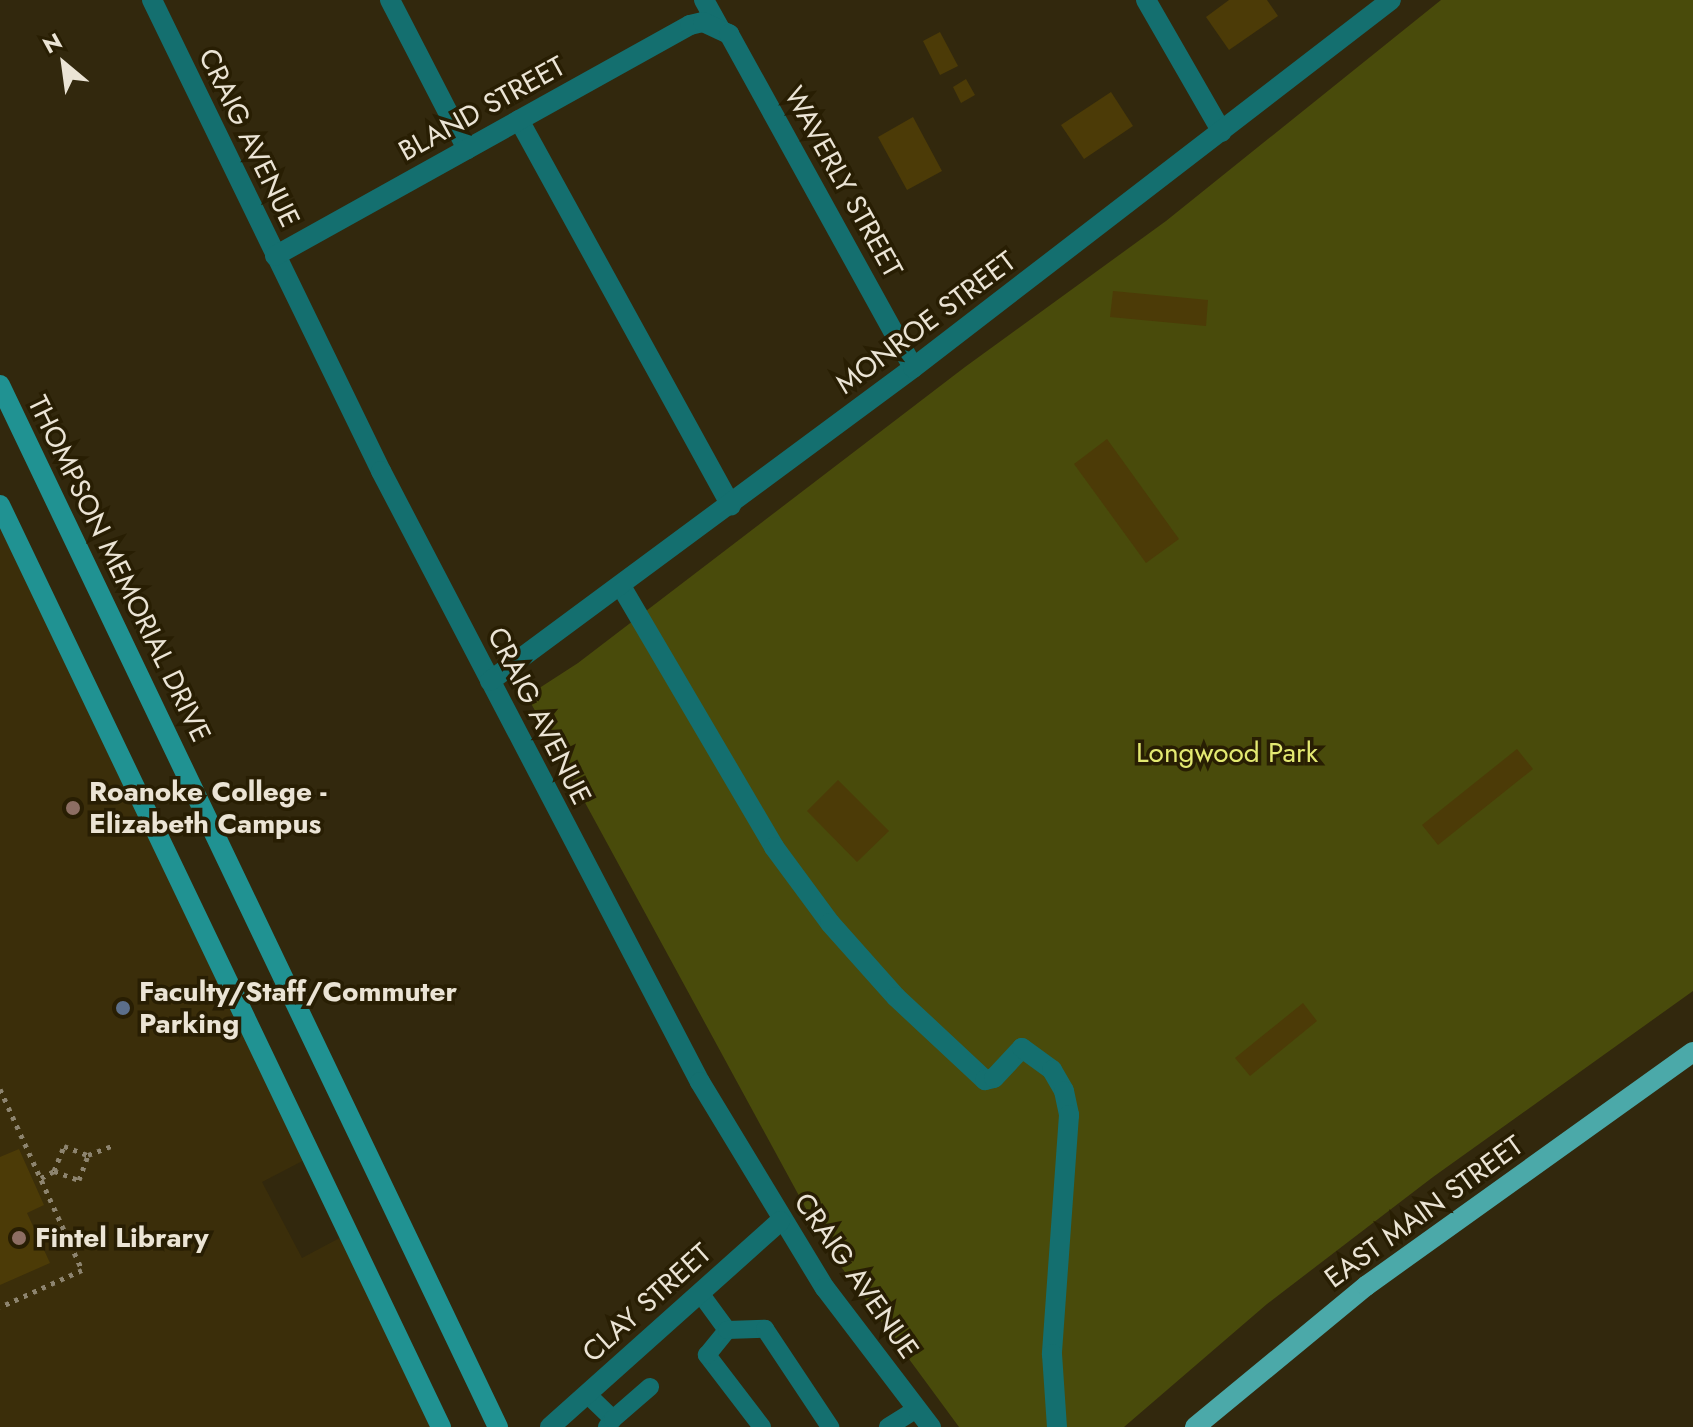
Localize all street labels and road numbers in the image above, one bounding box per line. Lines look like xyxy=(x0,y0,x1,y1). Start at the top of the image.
street label: CRAIG AVENUE xyxy=(191,43,307,233)
street label: BLAND STREET xyxy=(393,50,571,168)
street label: WAVERLY STREET xyxy=(777,81,909,283)
street label: MONROE STREET xyxy=(830,245,1022,401)
street label: THOMPSON MEMORIAL DRIVE xyxy=(20,390,218,748)
street label: CRAIG AVENUE xyxy=(480,622,598,810)
street label: EAST MAIN STREET xyxy=(1318,1129,1530,1295)
street label: CRAIG AVENUE xyxy=(786,1187,926,1365)
street label: CLAY STREET xyxy=(576,1237,718,1369)

